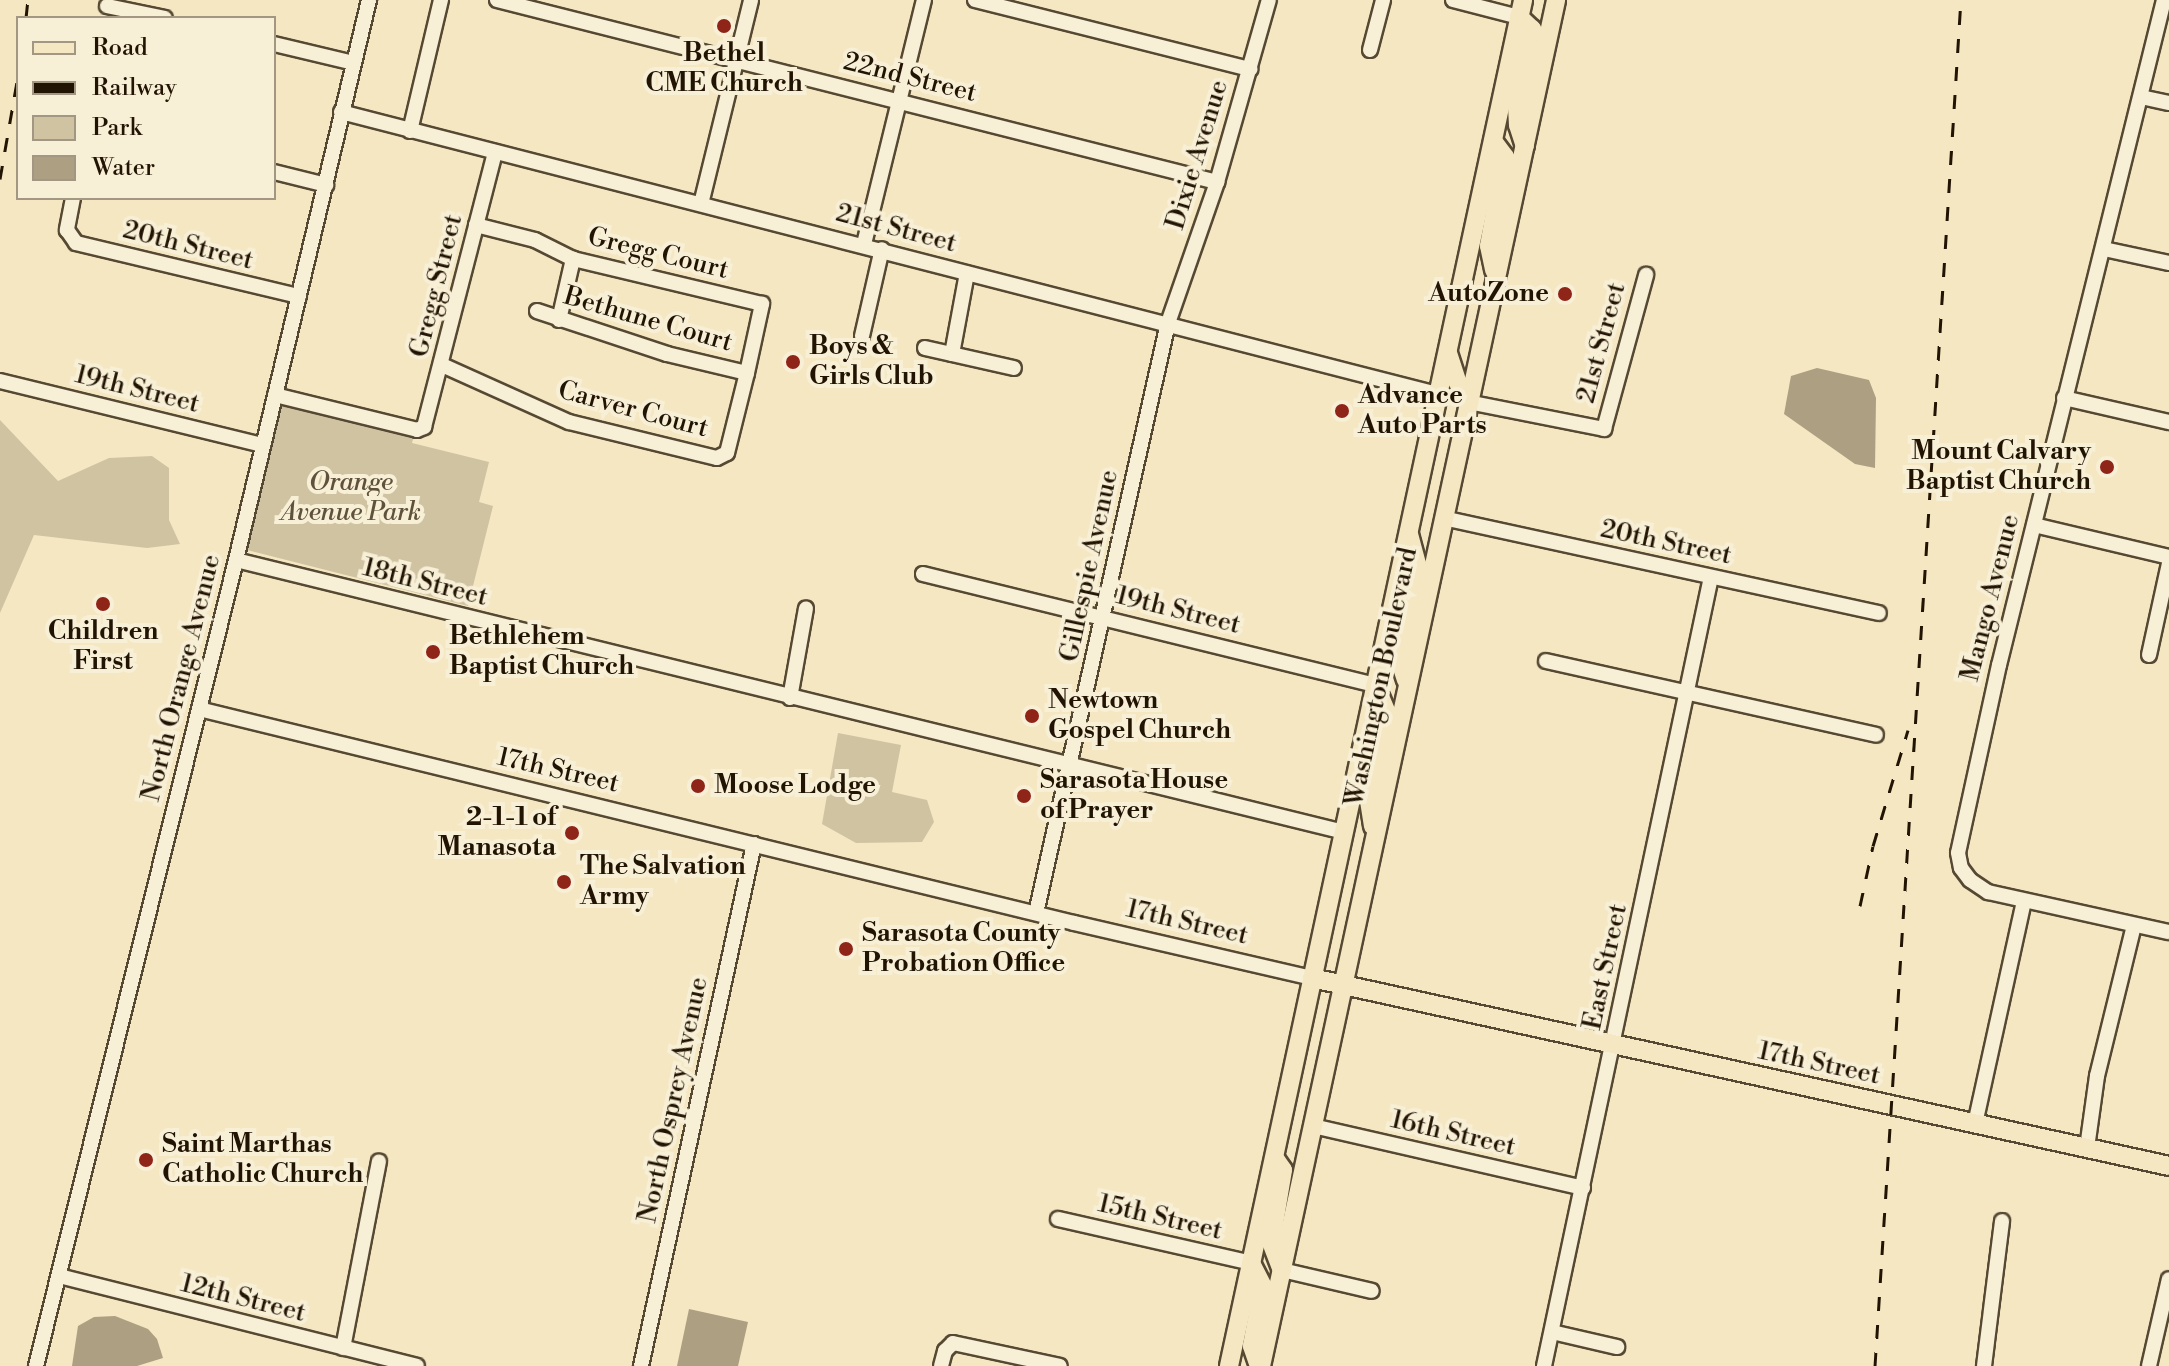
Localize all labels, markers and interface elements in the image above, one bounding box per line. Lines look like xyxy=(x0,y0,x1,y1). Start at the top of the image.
legend xyxy=(16,16,276,200)
marker: Bethel CME Church xyxy=(715,17,733,35)
text: Road xyxy=(92,33,148,63)
place label: Bethel CME Church xyxy=(645,38,803,100)
street label: 22nd Street xyxy=(840,46,980,110)
text: Railway xyxy=(92,73,177,103)
street label: Dixie Avenue xyxy=(1160,76,1236,234)
text: Park xyxy=(92,113,142,143)
text: Water xyxy=(92,153,155,183)
street label: 21st Street xyxy=(833,198,959,260)
street label: Gregg Street xyxy=(404,211,470,361)
street label: 20th Street xyxy=(120,215,256,277)
street label: Gregg Court xyxy=(584,221,732,287)
place label: AutoZone xyxy=(1428,278,1549,310)
street label: 21st Street xyxy=(1571,280,1633,406)
street label: Bethune Court xyxy=(560,281,736,359)
marker: AutoZone xyxy=(1556,285,1574,303)
place label: Boys & Girls Club xyxy=(809,331,934,392)
marker: Boys & Girls Club xyxy=(784,353,802,371)
street label: 19th Street xyxy=(72,360,202,420)
street label: Carver Court xyxy=(555,375,711,445)
place label: Advance Auto Parts xyxy=(1358,380,1487,442)
marker: Advance Auto Parts xyxy=(1333,402,1351,420)
place label: Mount Calvary Baptist Church xyxy=(1906,436,2091,498)
marker: Mount Calvary Baptist Church xyxy=(2098,458,2116,476)
park label: Orange Avenue Park xyxy=(281,467,421,528)
street label: Gillespie Avenue xyxy=(1054,467,1126,665)
street label: Mango Avenue xyxy=(1955,511,2027,685)
street label: 20th Street xyxy=(1598,514,1734,572)
street label: Washington Boulevard xyxy=(1339,545,1425,809)
street label: North Orange Avenue xyxy=(136,551,228,805)
street label: 18th Street xyxy=(359,552,491,614)
street label: 19th Street xyxy=(1113,581,1243,641)
marker: Children First xyxy=(94,595,112,613)
place label: Children First xyxy=(48,616,158,678)
place label: Bethlehem Baptist Church xyxy=(449,621,634,682)
marker: Bethlehem Baptist Church xyxy=(424,643,442,661)
place label: Newtown Gospel Church xyxy=(1048,685,1231,746)
marker: Newtown Gospel Church xyxy=(1023,707,1041,725)
street label: 17th Street xyxy=(494,742,622,800)
place label: Sarasota House of Prayer xyxy=(1040,765,1228,826)
place label: Moose Lodge xyxy=(714,770,876,802)
marker: Moose Lodge xyxy=(689,777,707,795)
marker: Sarasota House of Prayer xyxy=(1015,787,1033,805)
place label: 2-1-1 of Manasota xyxy=(438,802,556,864)
marker: 2-1-1 of Manasota xyxy=(563,824,581,842)
place label: The Salvation Army xyxy=(580,851,746,912)
marker: The Salvation Army xyxy=(555,873,573,891)
street label: 17th Street xyxy=(1123,894,1251,952)
street label: East Street xyxy=(1577,901,1635,1033)
place label: Sarasota County Probation Office xyxy=(862,918,1065,980)
marker: Sarasota County Probation Office xyxy=(837,940,855,958)
street label: North Osprey Avenue xyxy=(633,974,715,1226)
street label: 17th Street xyxy=(1755,1036,1883,1092)
street label: 16th Street xyxy=(1388,1105,1518,1163)
place label: Saint Marthas Catholic Church xyxy=(162,1129,363,1190)
marker: Saint Marthas Catholic Church xyxy=(137,1151,155,1169)
street label: 15th Street xyxy=(1095,1189,1225,1247)
street label: 12th Street xyxy=(177,1268,309,1330)

